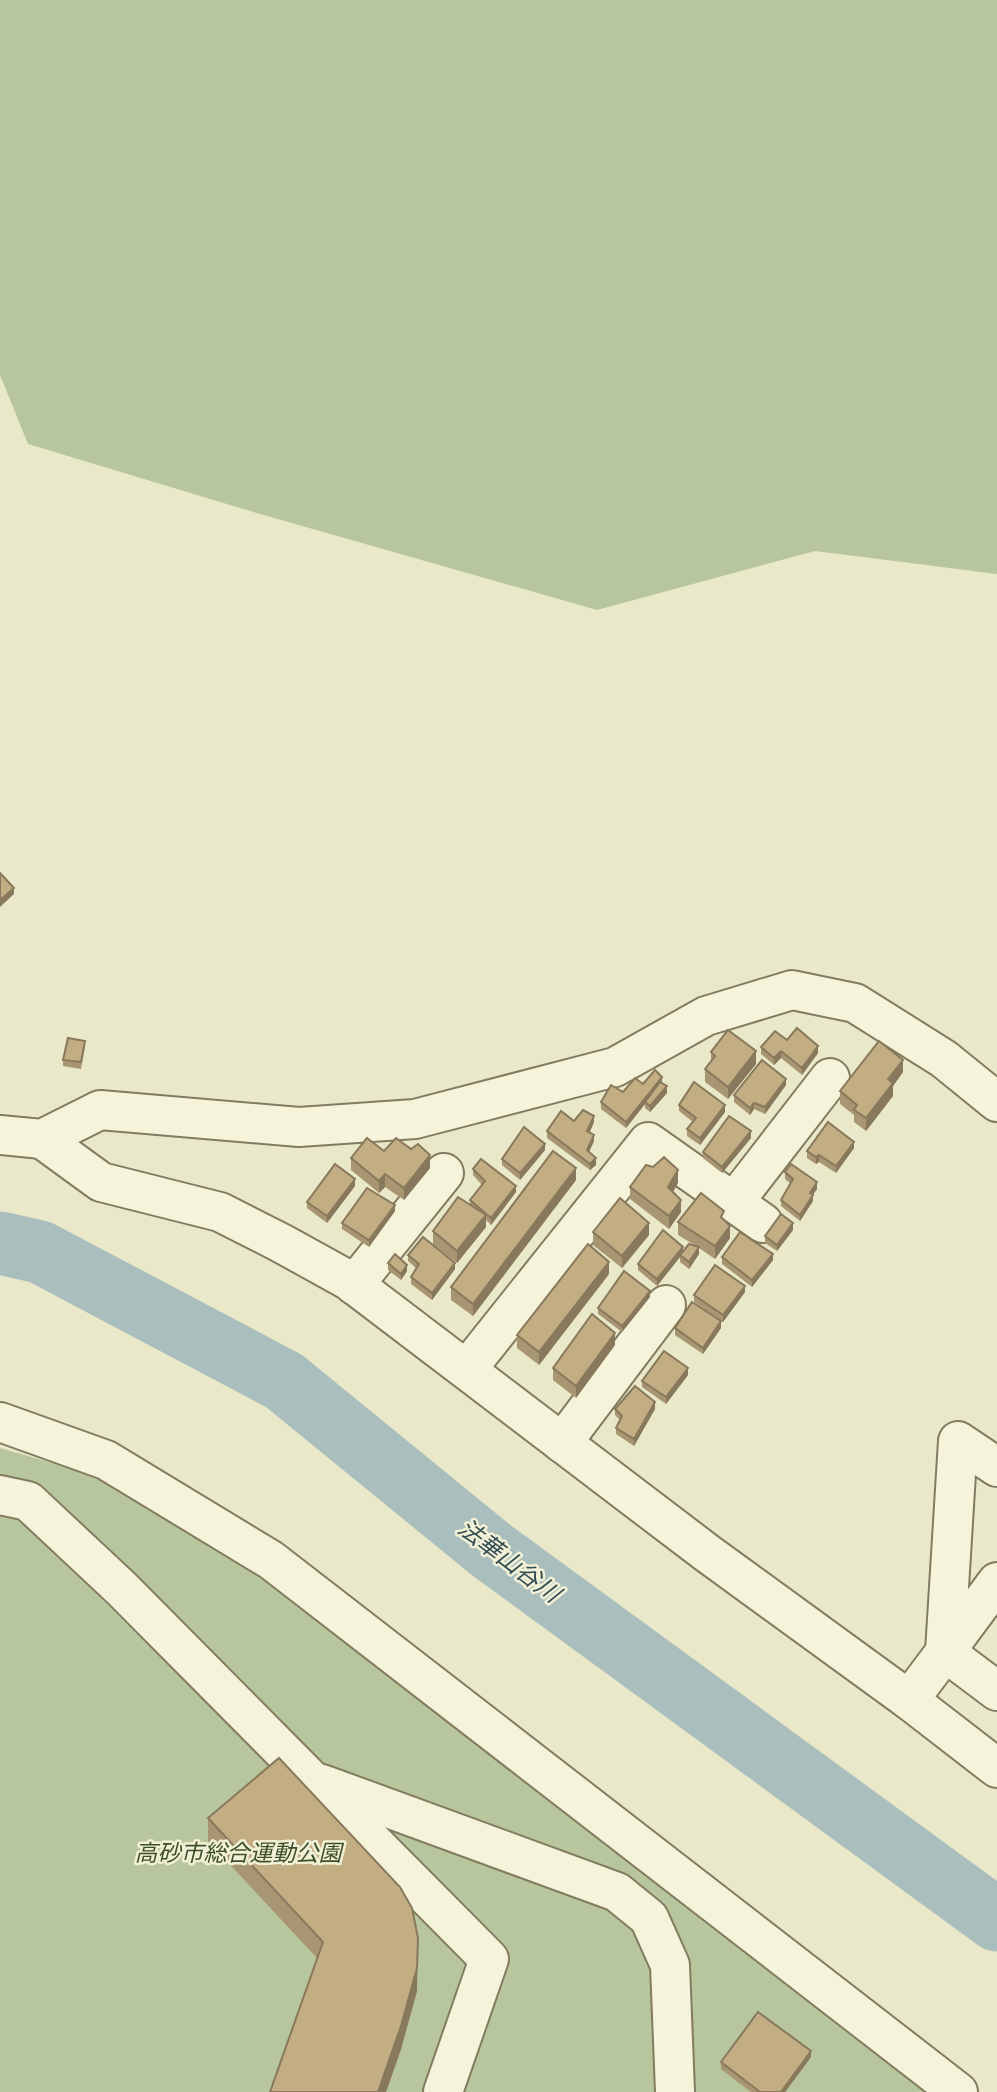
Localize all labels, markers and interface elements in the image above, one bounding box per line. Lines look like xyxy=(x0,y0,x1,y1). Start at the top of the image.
water label: 法華山谷川 xyxy=(450,1511,570,1614)
park label: 高砂市総合運動公園 xyxy=(135,1837,345,1872)

